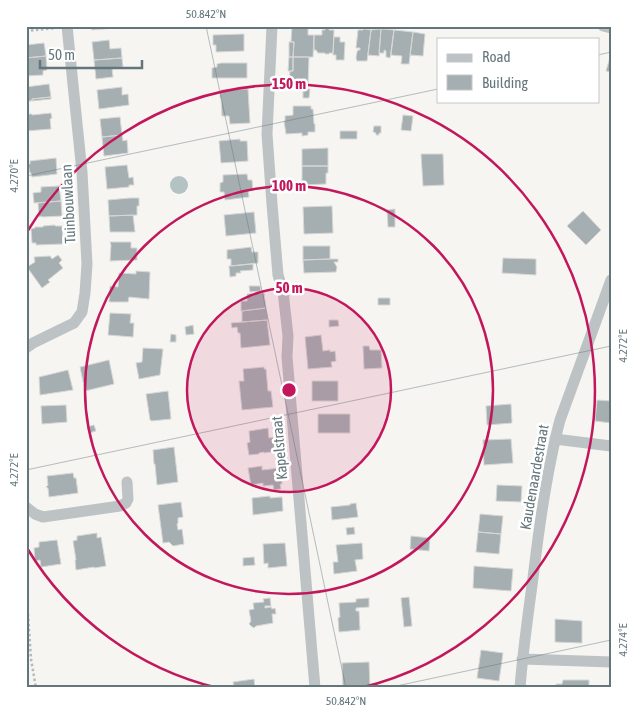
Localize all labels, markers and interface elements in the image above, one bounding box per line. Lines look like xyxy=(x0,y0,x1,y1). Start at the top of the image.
text: 50.842°N xyxy=(186,7,226,21)
scale bar xyxy=(40,38,142,70)
legend xyxy=(437,38,600,102)
text: 50 m xyxy=(48,46,75,63)
text: Road xyxy=(482,48,511,65)
text: Building xyxy=(482,74,528,91)
text: 150 m xyxy=(272,75,306,92)
text: 4.270°E xyxy=(7,159,21,193)
street label: Tuinbouwlaan xyxy=(57,164,79,244)
text: 100 m xyxy=(272,177,306,194)
text: 50 m xyxy=(276,279,303,296)
text: 4.272°E xyxy=(616,329,630,363)
centre of rings xyxy=(280,381,298,399)
street label: Kapelstraat xyxy=(268,415,290,481)
street label: Kaudenaardestraat xyxy=(516,423,552,531)
text: 4.272°E xyxy=(7,453,21,487)
text: 4.274°E xyxy=(616,623,630,657)
text: 50.842°N xyxy=(326,694,366,708)

